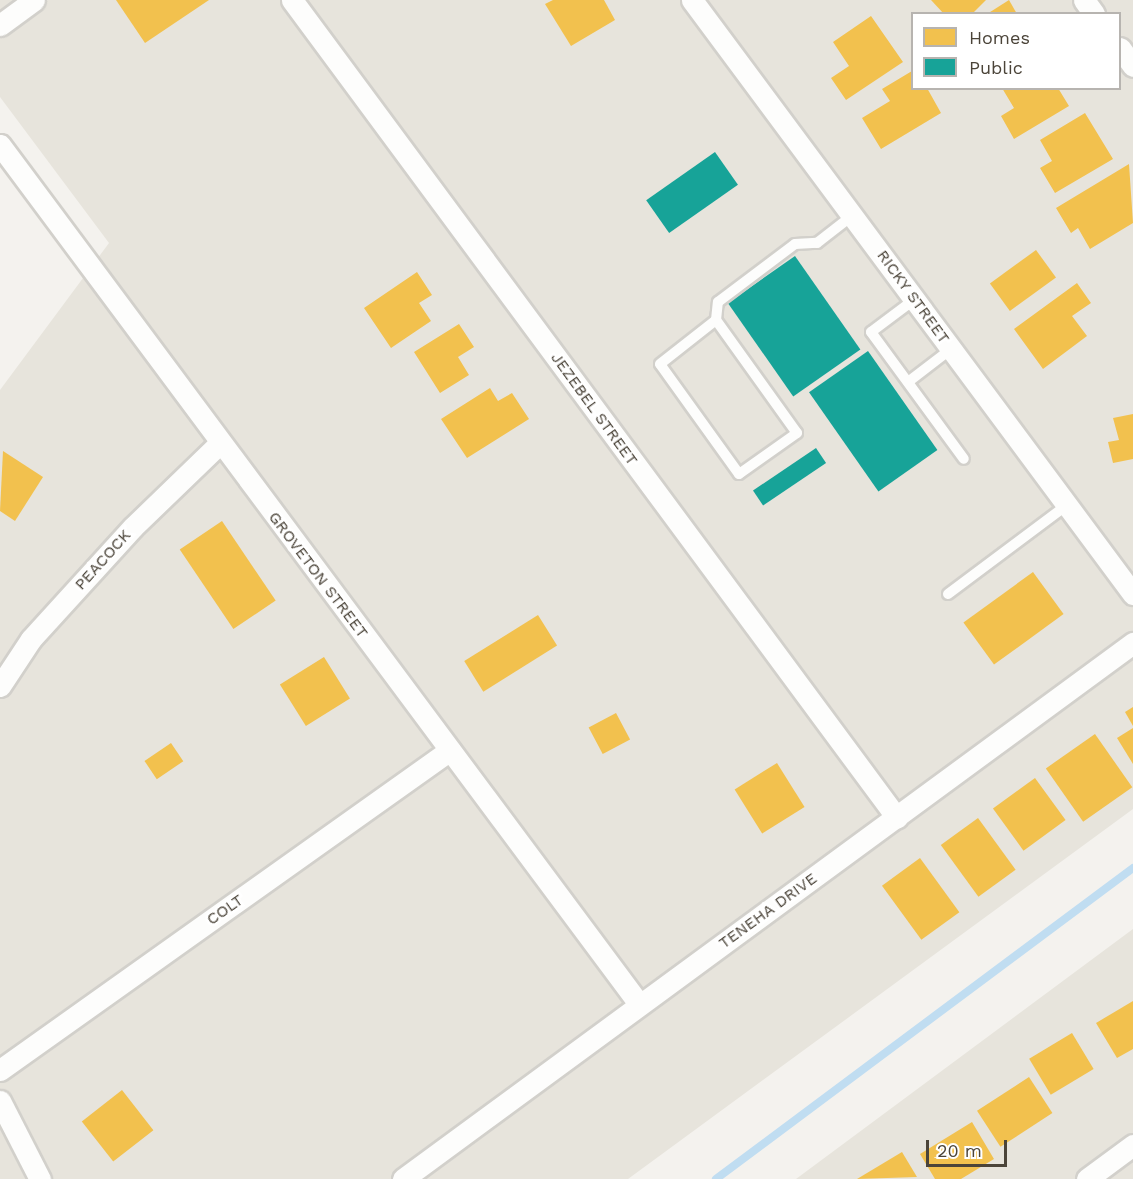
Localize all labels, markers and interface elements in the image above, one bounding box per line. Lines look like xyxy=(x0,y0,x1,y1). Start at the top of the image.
legend xyxy=(911,12,1121,90)
text: Homes xyxy=(969,27,1030,48)
text: Public xyxy=(969,57,1023,78)
street label: RICKY STREET xyxy=(872,246,954,348)
street label: JEZEBEL STREET xyxy=(546,349,642,469)
street label: GROVETON STREET xyxy=(264,508,372,642)
street label: PEACOCK xyxy=(71,526,135,594)
street label: TENEHA DRIVE xyxy=(715,869,821,953)
street label: COLT xyxy=(203,891,247,929)
scale bar xyxy=(929,1128,1010,1166)
text: 20 m xyxy=(937,1140,982,1161)

